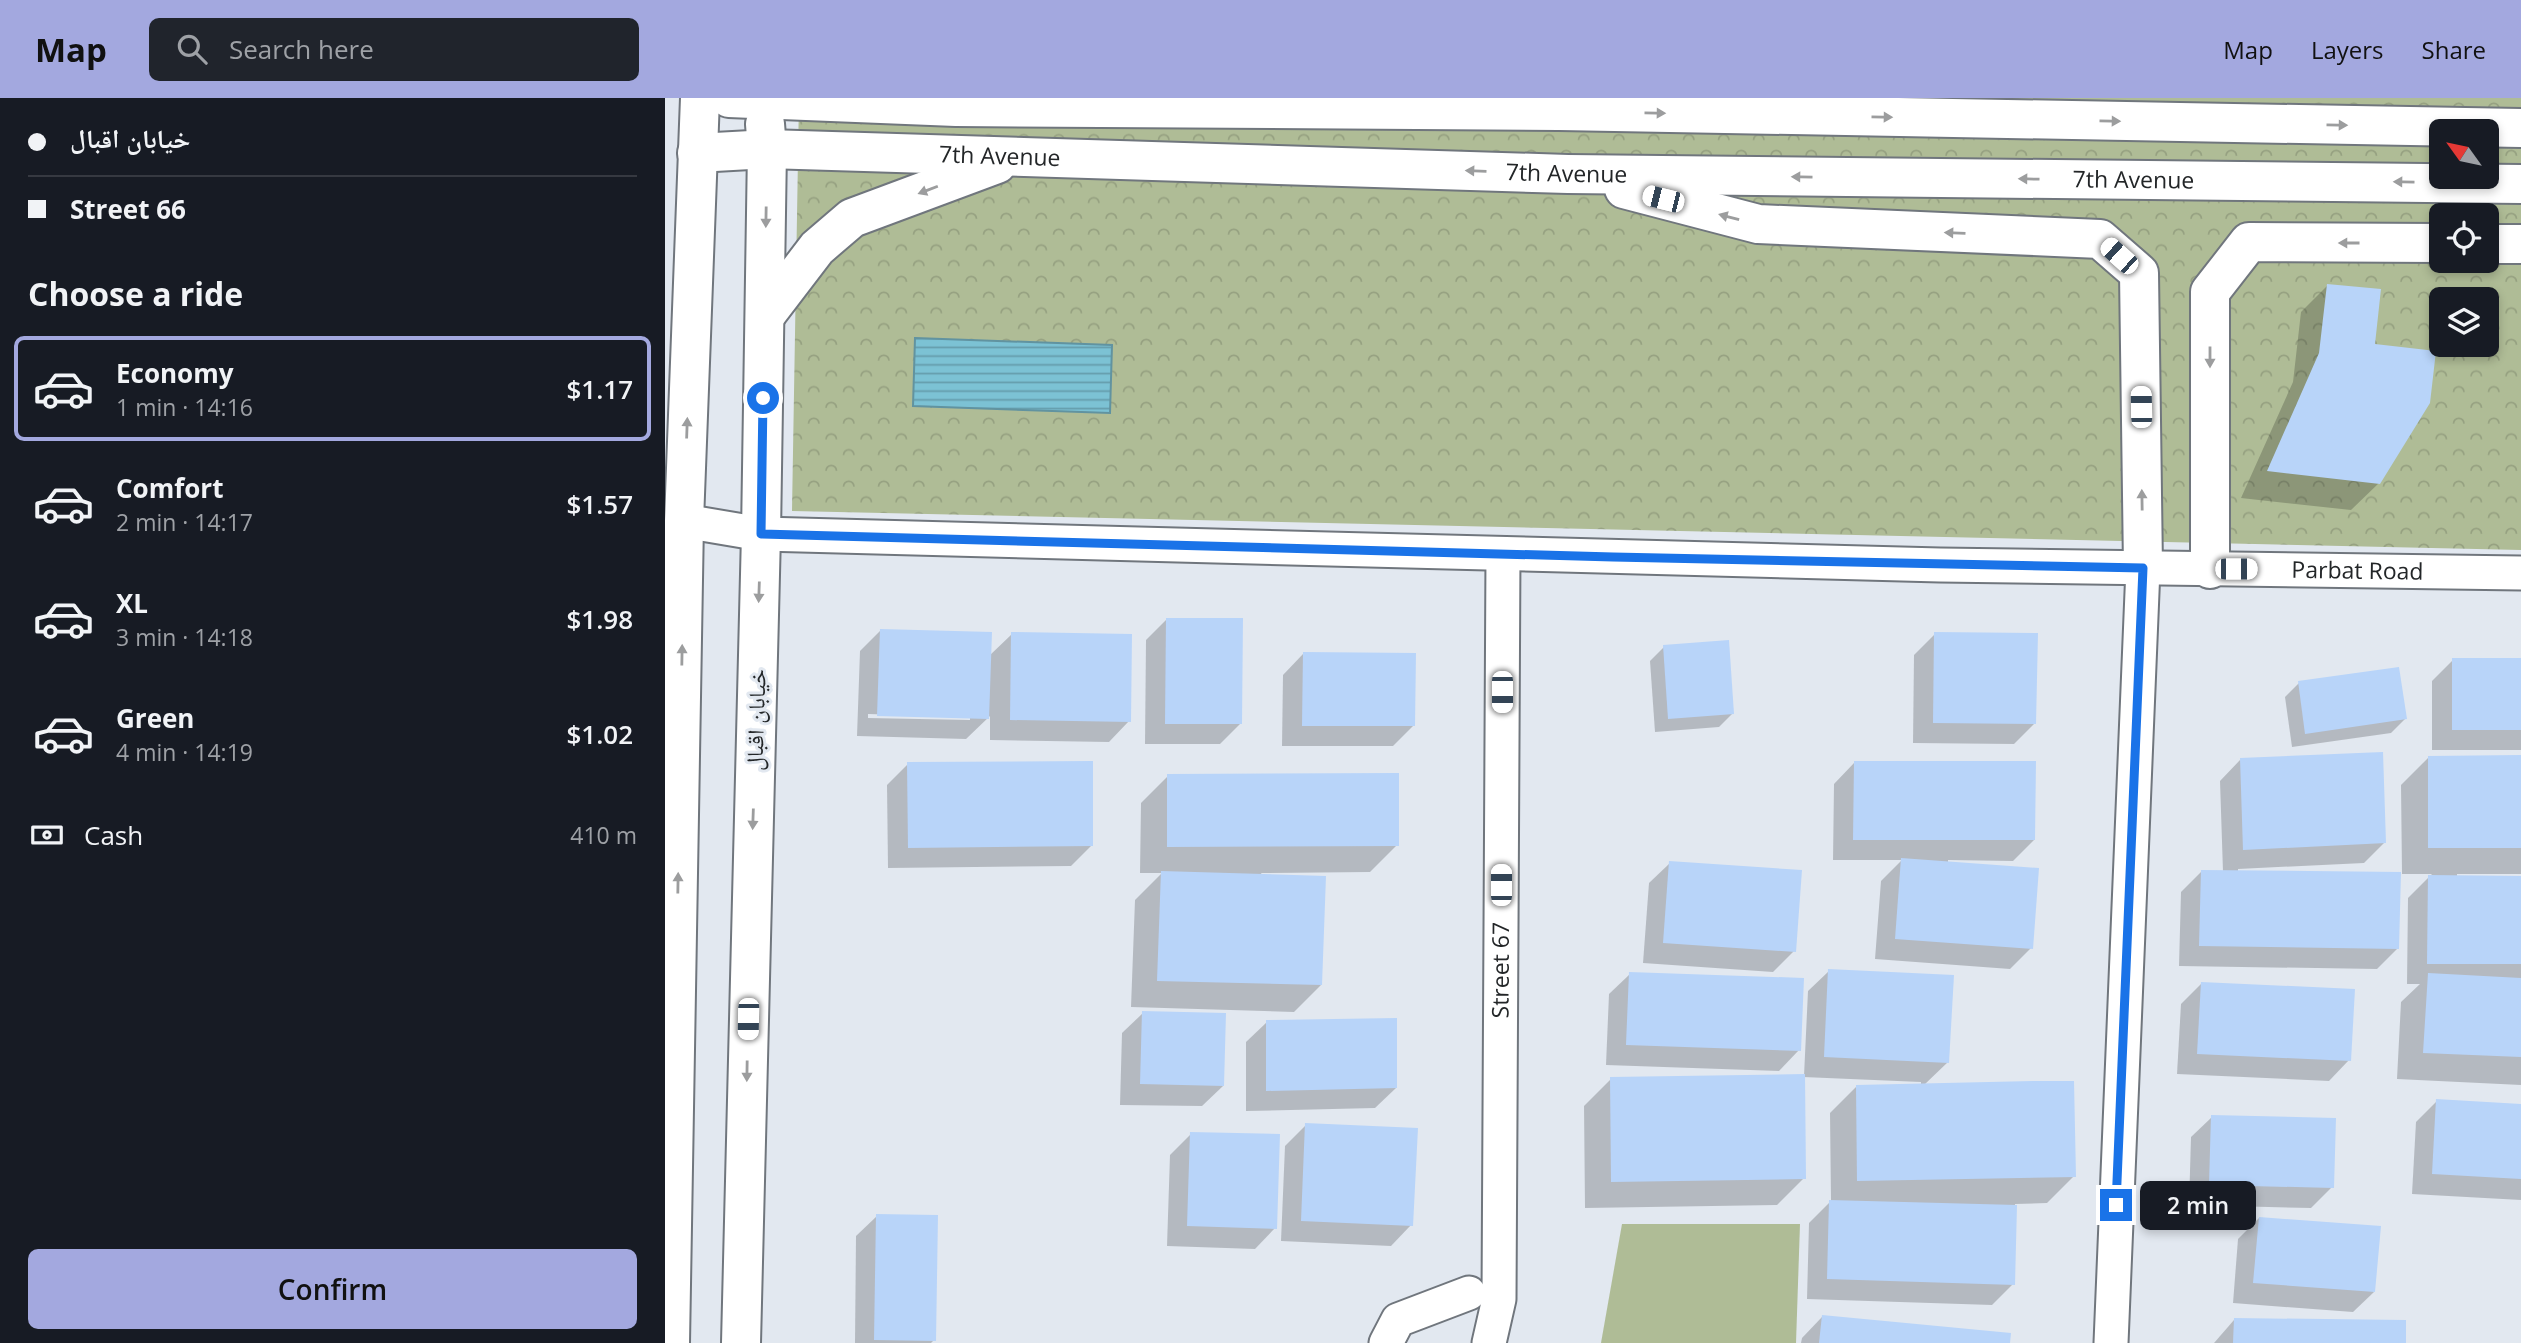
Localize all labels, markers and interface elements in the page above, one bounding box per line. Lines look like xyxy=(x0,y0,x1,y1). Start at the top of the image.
search box xyxy=(149,18,639,81)
text: Map xyxy=(35,27,107,72)
icon: search xyxy=(173,30,211,68)
text: Search here xyxy=(229,31,374,67)
text: Map xyxy=(2223,33,2273,66)
text: Layers xyxy=(2311,33,2384,66)
text: Share xyxy=(2422,33,2486,66)
one-way arrow xyxy=(1644,107,1666,119)
one-way arrow xyxy=(1872,111,1894,123)
one-way arrow xyxy=(2099,115,2121,127)
one-way arrow xyxy=(2327,119,2349,131)
north arrow xyxy=(2429,119,2499,189)
map controls xyxy=(2429,119,2499,357)
text: خیابان اقبال xyxy=(70,120,190,156)
street label: 7th Avenue xyxy=(939,137,1061,173)
street label: 7th Avenue xyxy=(1505,155,1627,190)
street label: 7th Avenue xyxy=(2073,162,2194,196)
one-way arrow xyxy=(1465,166,1487,177)
one-way arrow xyxy=(1791,171,1813,182)
one-way arrow xyxy=(2018,173,2040,185)
one-way arrow xyxy=(2393,177,2415,188)
one-way arrow xyxy=(918,184,939,195)
car xyxy=(1641,184,1686,214)
text: Street 66 xyxy=(70,191,186,227)
button: locate xyxy=(2429,203,2499,273)
one-way arrow xyxy=(760,207,772,229)
one-way arrow xyxy=(1718,211,1739,221)
one-way arrow xyxy=(1944,227,1966,238)
car xyxy=(2097,234,2142,278)
one-way arrow xyxy=(2337,237,2359,249)
text: Choose a ride xyxy=(28,272,243,315)
button: layers xyxy=(2429,287,2499,357)
one-way arrow xyxy=(2204,346,2216,368)
text: Economy xyxy=(116,355,234,391)
icon: car xyxy=(32,357,95,420)
text: $1.17 xyxy=(566,371,633,407)
route start xyxy=(747,382,779,414)
car xyxy=(2131,386,2152,428)
text: 1 min · 14:16 xyxy=(116,391,253,423)
one-way arrow xyxy=(682,417,693,439)
text: Comfort xyxy=(116,470,223,506)
icon: car xyxy=(32,472,95,535)
text: $1.57 xyxy=(566,486,633,522)
one-way arrow xyxy=(2136,489,2148,511)
text: 2 min · 14:17 xyxy=(116,506,253,538)
street label: Parbat Road xyxy=(2291,553,2424,587)
car xyxy=(2216,559,2258,580)
one-way arrow xyxy=(754,581,765,603)
text: XL xyxy=(116,585,148,621)
icon: car xyxy=(32,587,95,650)
text: $1.98 xyxy=(566,601,633,637)
text: 3 min · 14:18 xyxy=(116,621,253,653)
one-way arrow xyxy=(676,644,688,666)
street label: خیابان اقبال xyxy=(737,669,773,771)
car xyxy=(1492,671,1513,713)
text: Green xyxy=(116,700,194,736)
icon: car xyxy=(32,702,95,765)
text: $1.02 xyxy=(566,716,633,752)
text: 4 min · 14:19 xyxy=(116,736,253,768)
one-way arrow xyxy=(748,809,759,831)
icon: cash xyxy=(28,816,66,854)
text: Cash xyxy=(84,817,143,853)
text: 410 m xyxy=(570,819,637,851)
car xyxy=(1491,864,1512,906)
one-way arrow xyxy=(672,872,683,894)
street label: Street 67 xyxy=(1484,922,1516,1018)
car xyxy=(738,998,759,1040)
one-way arrow xyxy=(742,1061,753,1083)
callout: 2 min xyxy=(2141,1180,2256,1230)
route end xyxy=(2100,1189,2132,1221)
text: 2 min xyxy=(2167,1189,2229,1221)
button: Confirm xyxy=(28,1249,637,1329)

